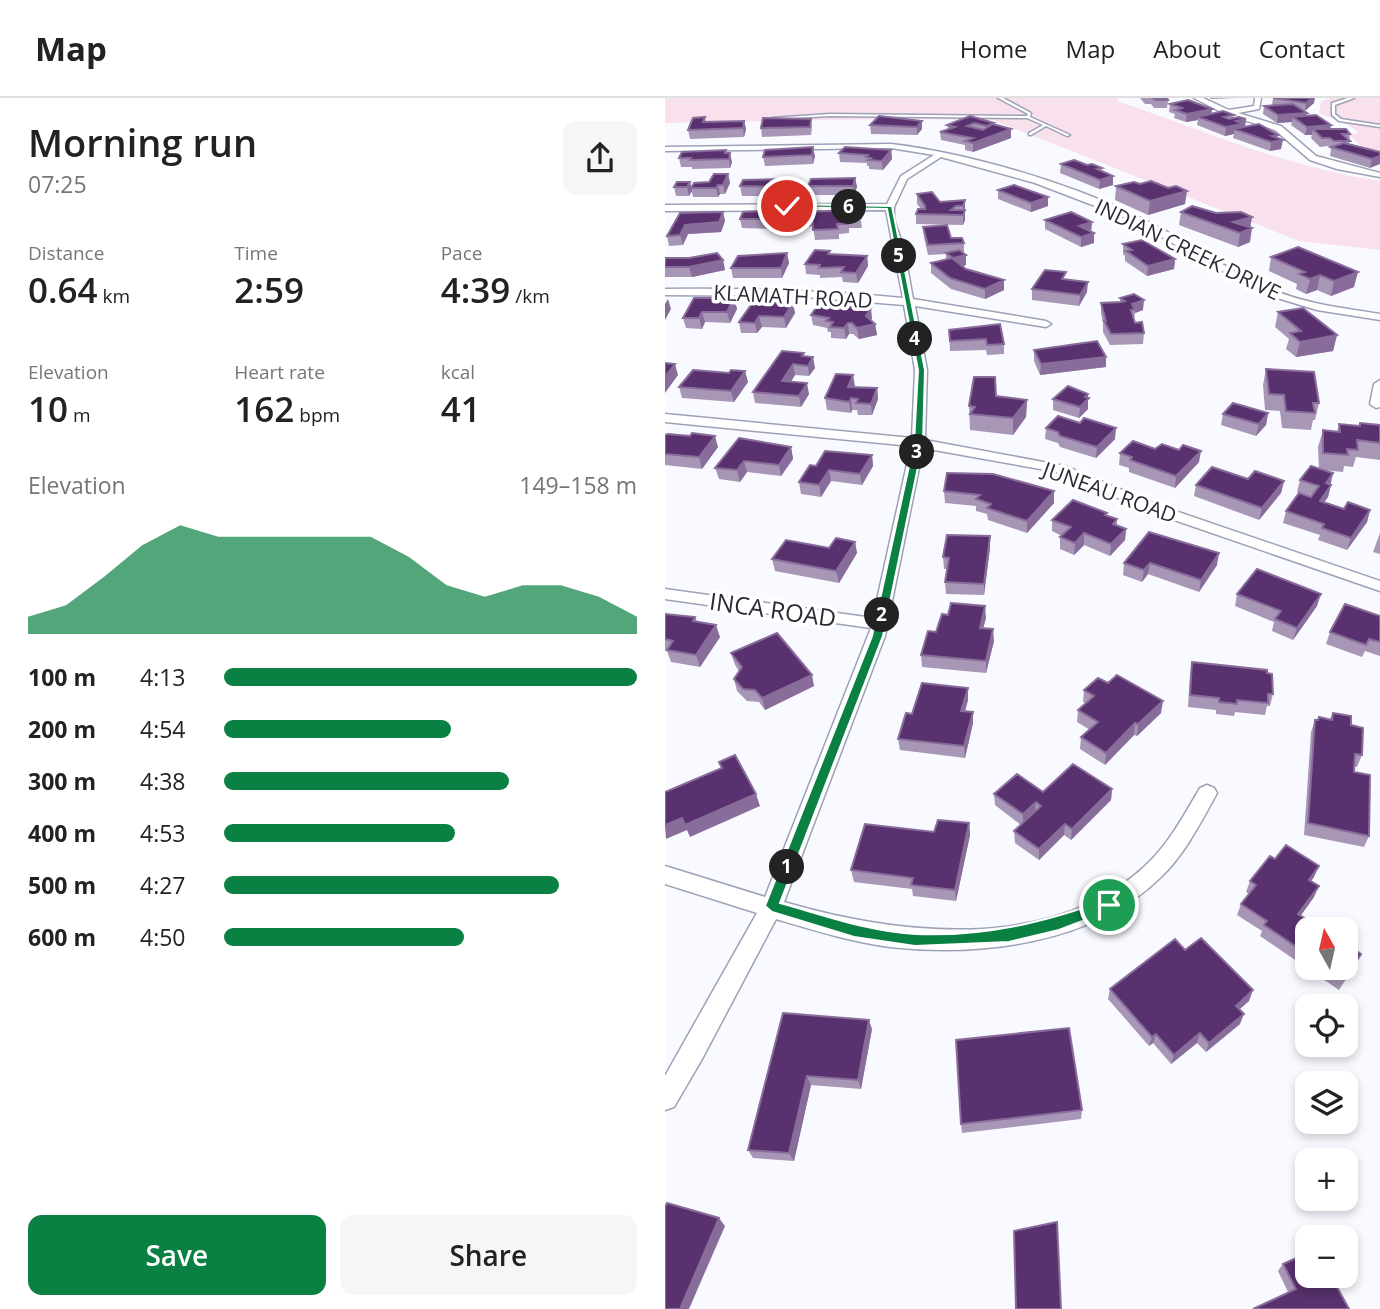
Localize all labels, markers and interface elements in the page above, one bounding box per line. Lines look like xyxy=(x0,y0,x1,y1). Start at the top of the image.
text: Map xyxy=(35,26,107,71)
text: Home xyxy=(960,32,1028,65)
text: Map xyxy=(1066,32,1115,65)
text: About xyxy=(1153,32,1221,65)
text: Contact xyxy=(1259,32,1345,65)
text: Morning run xyxy=(28,116,257,168)
button: share xyxy=(563,121,637,195)
text: 07:25 xyxy=(28,168,87,200)
pin xyxy=(757,176,817,236)
icon: check xyxy=(768,187,806,225)
pin: 6 xyxy=(831,190,867,224)
street label: INDIAN CREEK DRIVE xyxy=(1090,192,1286,306)
text: 6 xyxy=(843,193,854,219)
pin: 5 xyxy=(881,238,917,274)
text: Distance xyxy=(28,240,104,266)
text: Time xyxy=(234,240,278,266)
text: Pace xyxy=(441,240,482,266)
text: 5 xyxy=(893,242,904,268)
text: 0.64 xyxy=(28,266,98,313)
text: 2:59 xyxy=(234,266,304,313)
text: 4:39 xyxy=(441,266,510,313)
street label: KLAMATH ROAD xyxy=(713,278,873,314)
text: km xyxy=(98,283,130,309)
text: /km xyxy=(510,283,550,309)
pin: 4 xyxy=(897,322,933,356)
text: 4 xyxy=(909,325,920,351)
text: Elevation xyxy=(28,359,109,385)
text: Heart rate xyxy=(234,359,325,385)
text: kcal xyxy=(441,359,475,385)
text: 10 xyxy=(28,385,68,432)
text: 162 xyxy=(234,385,294,432)
text: 41 xyxy=(441,385,481,432)
text: m xyxy=(68,402,91,428)
text: bpm xyxy=(294,402,340,428)
pin: 3 xyxy=(899,434,935,470)
text: 3 xyxy=(911,438,922,464)
street label: JUNEAU ROAD xyxy=(1037,454,1181,529)
text: Elevation xyxy=(28,469,126,501)
text: 149–158 m xyxy=(519,469,637,501)
street label: INCA ROAD xyxy=(708,584,838,634)
pin: 2 xyxy=(865,598,899,632)
text: 2 xyxy=(876,601,887,627)
text: 100 m xyxy=(28,661,96,693)
text: 4:13 xyxy=(140,661,186,693)
text: 200 m xyxy=(28,713,96,745)
text: 4:54 xyxy=(140,713,186,745)
text: 300 m xyxy=(28,765,96,797)
text: 4:38 xyxy=(140,765,186,797)
text: 400 m xyxy=(28,817,96,849)
text: 4:53 xyxy=(140,817,186,849)
pin: 1 xyxy=(769,850,805,884)
text: 1 xyxy=(781,853,792,879)
text: 500 m xyxy=(28,869,96,901)
text: 4:27 xyxy=(140,869,186,901)
pin xyxy=(1079,875,1139,935)
icon: arrive xyxy=(1090,886,1128,924)
north arrow xyxy=(1295,917,1358,980)
map controls xyxy=(1295,917,1358,1288)
text: 600 m xyxy=(28,921,96,953)
text: 4:50 xyxy=(140,921,186,953)
button: locate xyxy=(1295,994,1358,1057)
button: layers xyxy=(1295,1071,1358,1134)
button: + xyxy=(1295,1148,1358,1211)
button: Save xyxy=(28,1215,326,1295)
button: Share xyxy=(340,1215,637,1295)
button: − xyxy=(1295,1225,1358,1288)

